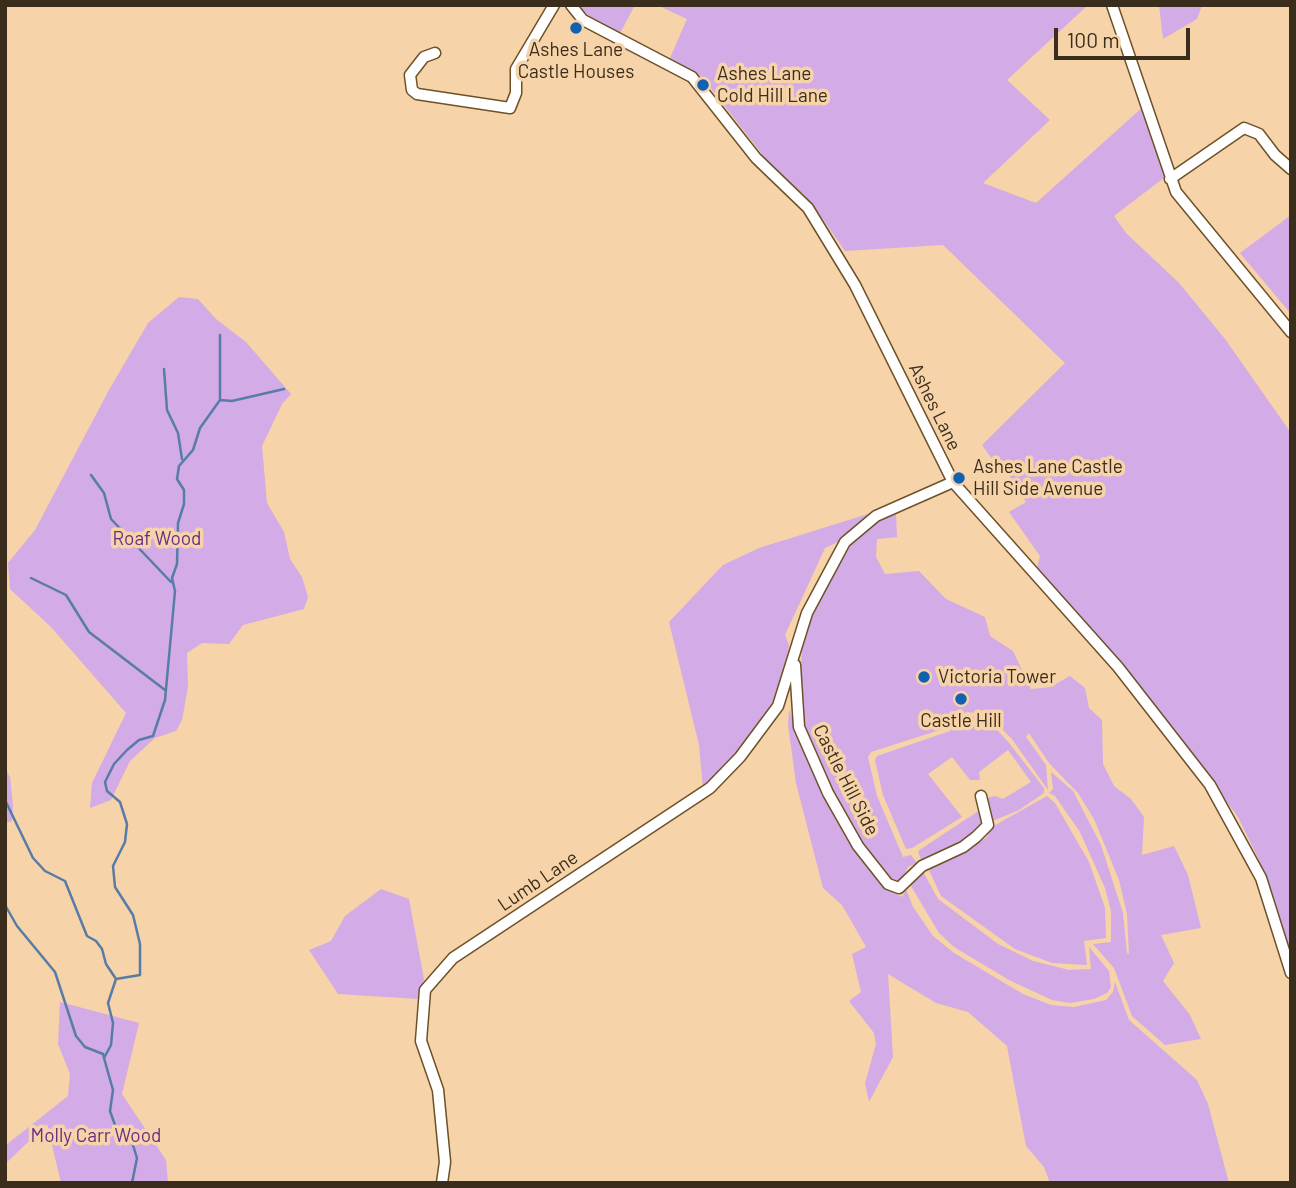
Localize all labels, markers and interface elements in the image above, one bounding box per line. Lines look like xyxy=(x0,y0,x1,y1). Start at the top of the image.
scale bar xyxy=(1058,14,1194,58)
marker: Ashes Lane Castle Houses xyxy=(568,20,584,36)
text: 100 m xyxy=(1067,27,1120,52)
place label: Ashes Lane Castle Houses xyxy=(518,39,634,83)
place label: Ashes Lane Cold Hill Lane xyxy=(717,63,828,107)
marker: Ashes Lane Cold Hill Lane xyxy=(695,77,711,93)
street label: Ashes Lane xyxy=(904,360,966,454)
place label: Ashes Lane Castle Hill Side Avenue xyxy=(973,456,1123,500)
marker: Ashes Lane Castle Hill Side Avenue xyxy=(951,470,967,486)
park label: Roaf Wood xyxy=(113,528,201,550)
place label: Victoria Tower xyxy=(938,666,1056,688)
marker: Victoria Tower xyxy=(916,669,932,685)
marker: Castle Hill xyxy=(953,691,969,707)
place label: Castle Hill xyxy=(920,710,1002,732)
street label: Castle Hill Side xyxy=(808,721,884,839)
street label: Lumb Lane xyxy=(494,846,582,916)
park label: Molly Carr Wood xyxy=(31,1125,161,1147)

